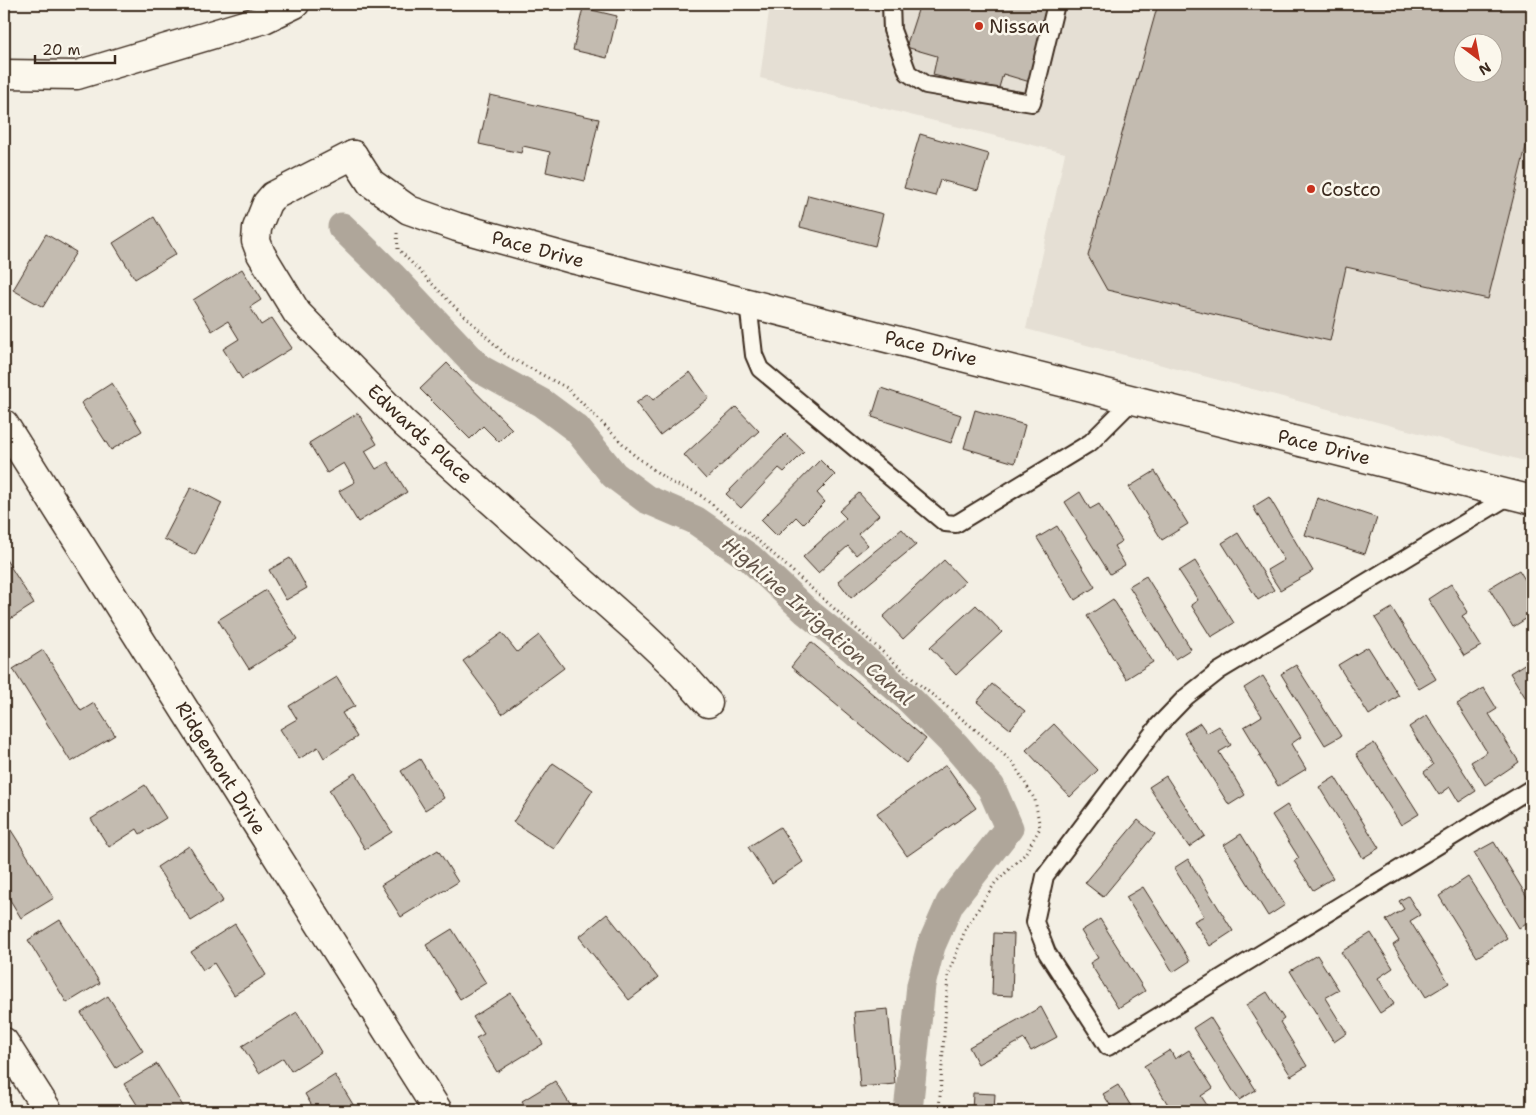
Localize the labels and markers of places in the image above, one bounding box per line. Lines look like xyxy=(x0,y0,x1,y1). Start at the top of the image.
place label: Nissan xyxy=(989,14,1050,39)
marker: Nissan xyxy=(973,20,985,32)
place label: Costco xyxy=(1321,177,1381,202)
marker: Costco xyxy=(1305,183,1317,195)

